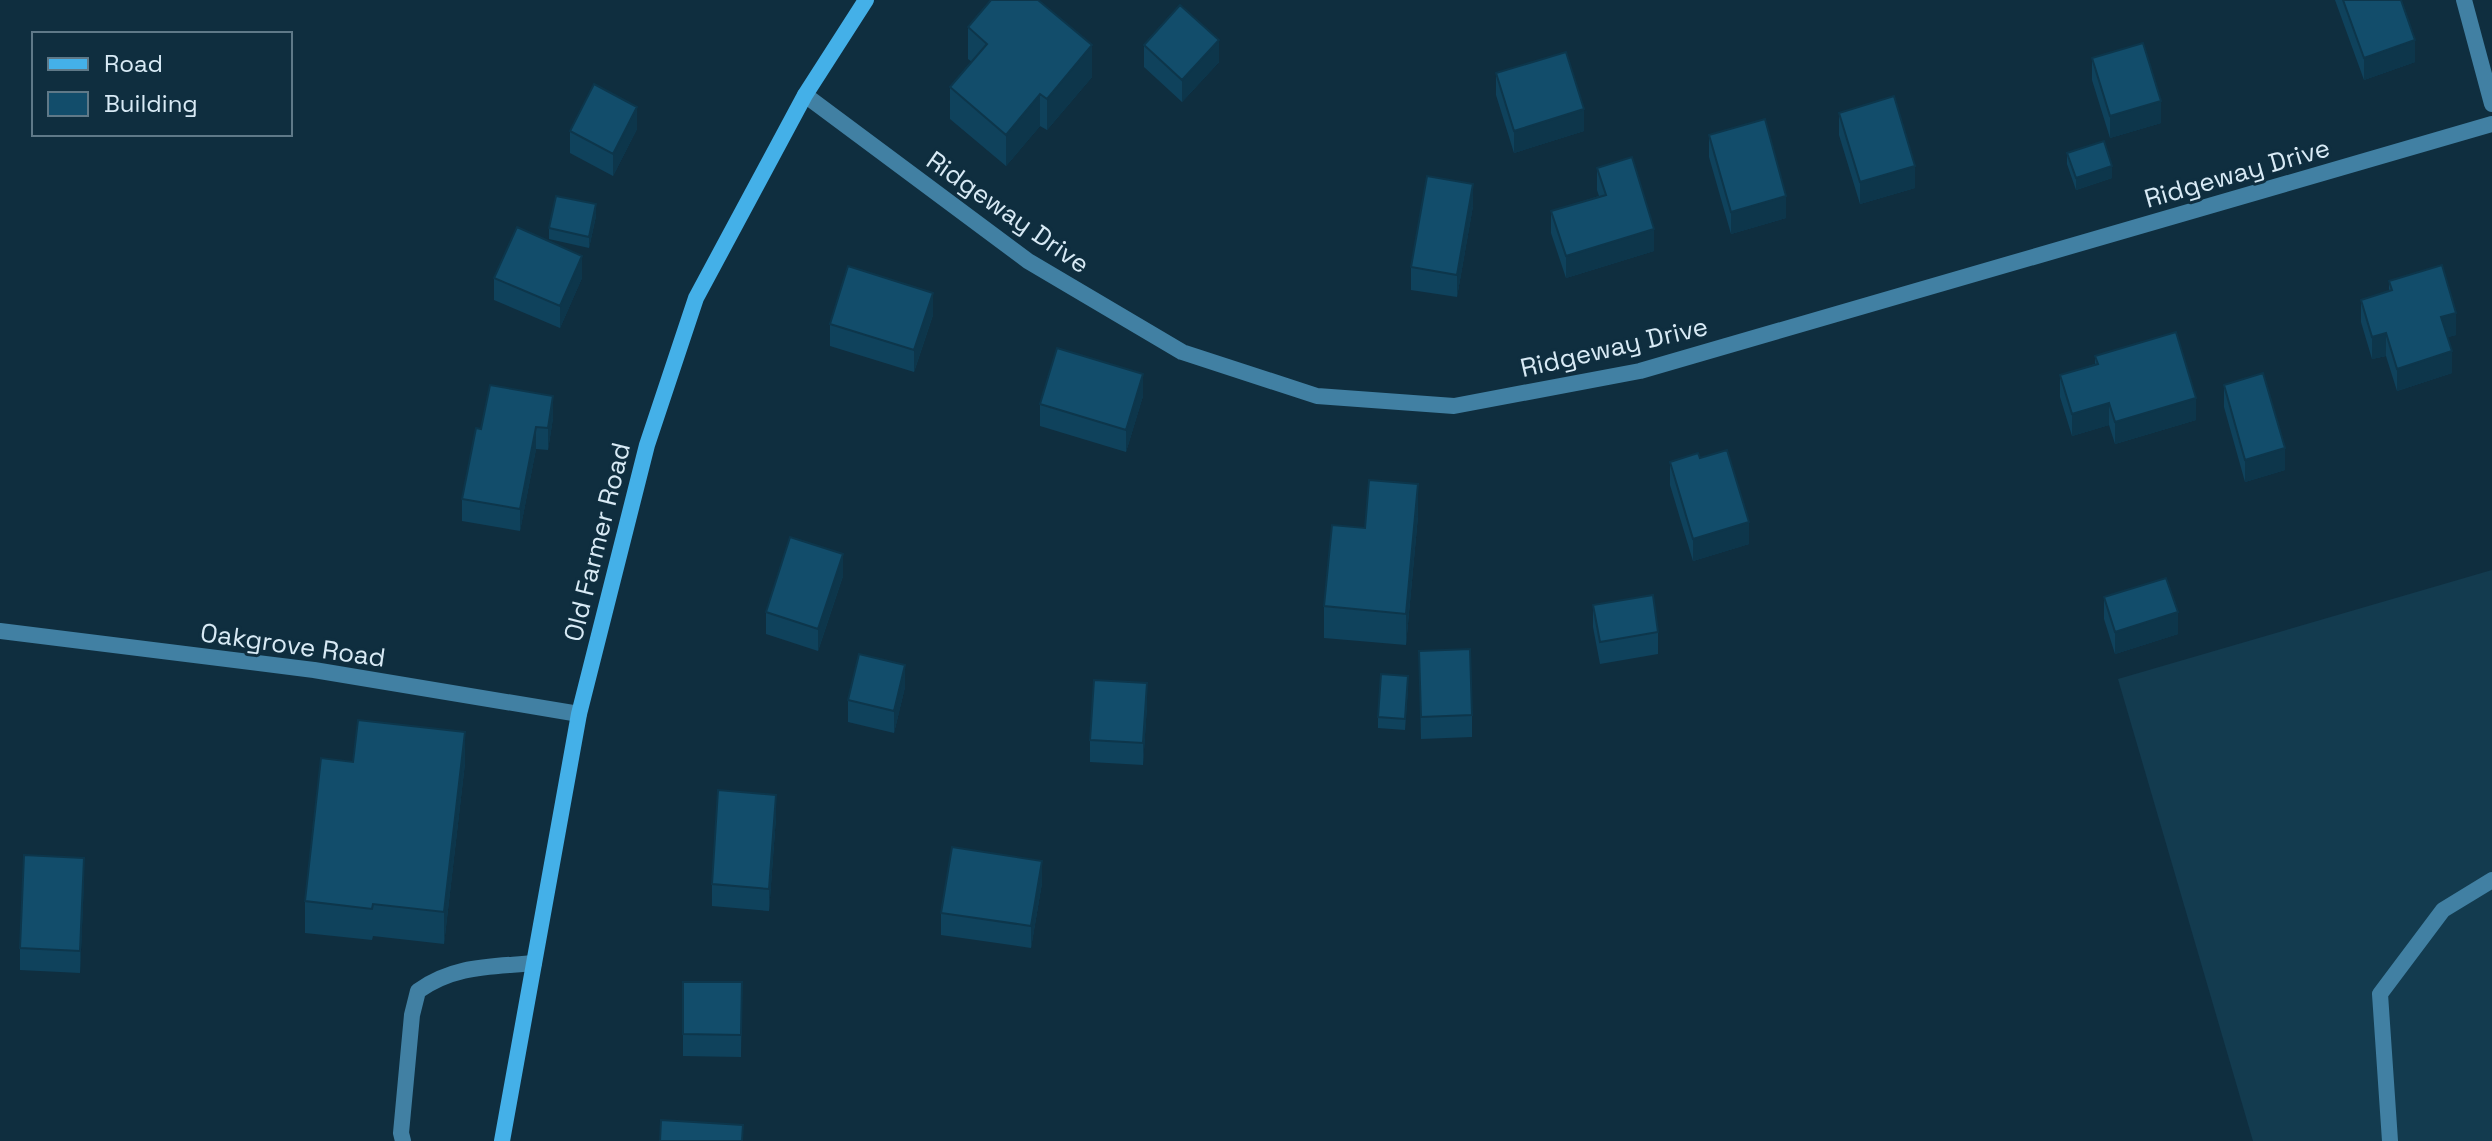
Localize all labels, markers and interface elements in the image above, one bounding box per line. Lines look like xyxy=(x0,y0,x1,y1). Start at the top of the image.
legend xyxy=(32,32,292,136)
text: Road xyxy=(104,48,163,79)
text: Building xyxy=(104,88,198,119)
street label: Ridgeway Drive xyxy=(2140,130,2334,216)
street label: Ridgeway Drive xyxy=(920,143,1096,281)
street label: Ridgeway Drive xyxy=(1517,309,1711,385)
street label: Old Farmer Road xyxy=(556,439,638,645)
street label: Oakgrove Road xyxy=(198,615,388,675)

